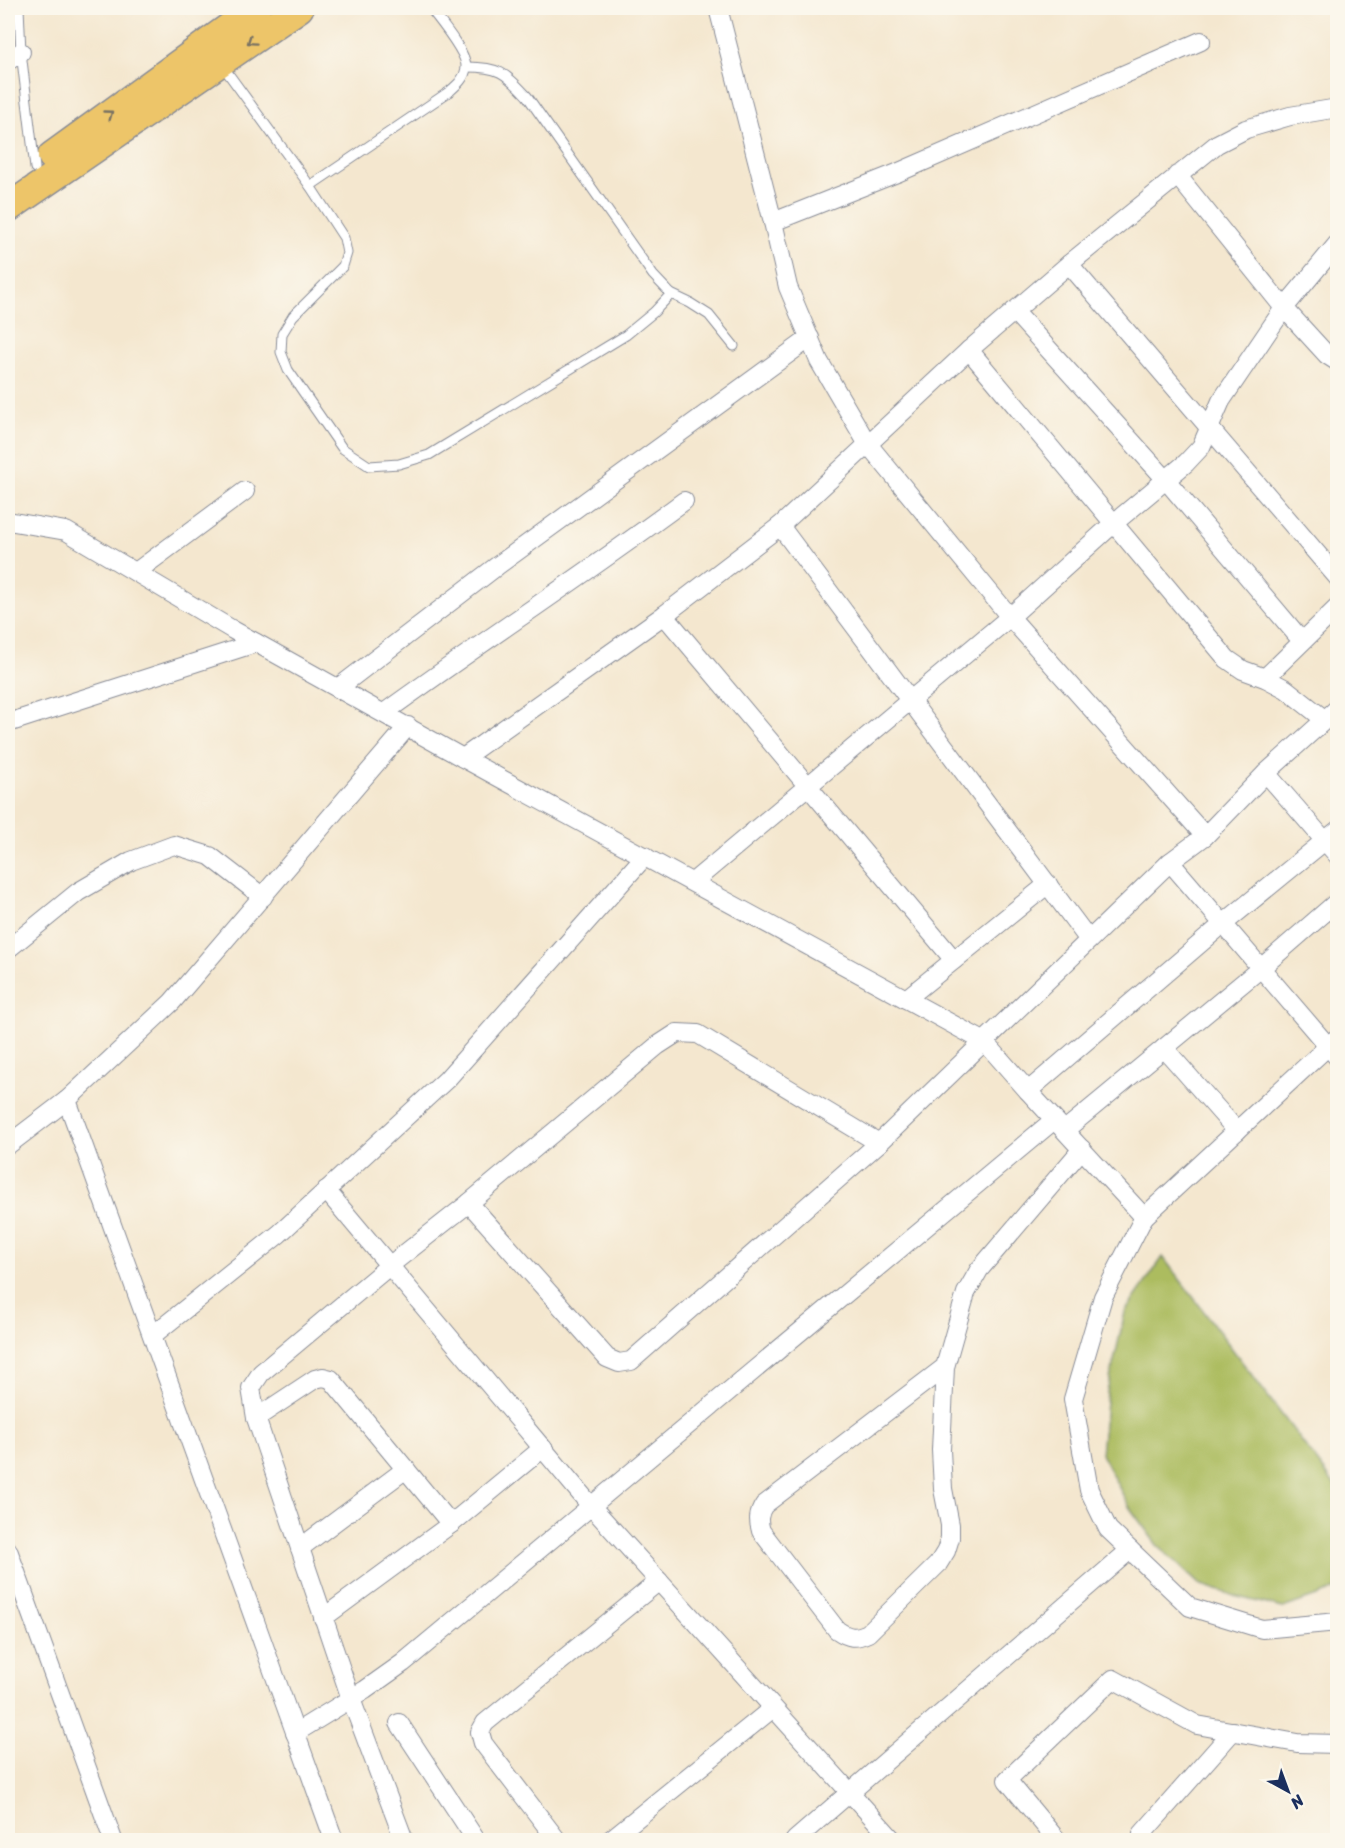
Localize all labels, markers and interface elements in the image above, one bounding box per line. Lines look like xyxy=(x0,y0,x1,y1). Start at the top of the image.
one-way arrow xyxy=(247,34,258,45)
one-way arrow xyxy=(102,110,113,121)
north arrow xyxy=(1258,1761,1318,1821)
text: N xyxy=(1283,1787,1312,1817)

